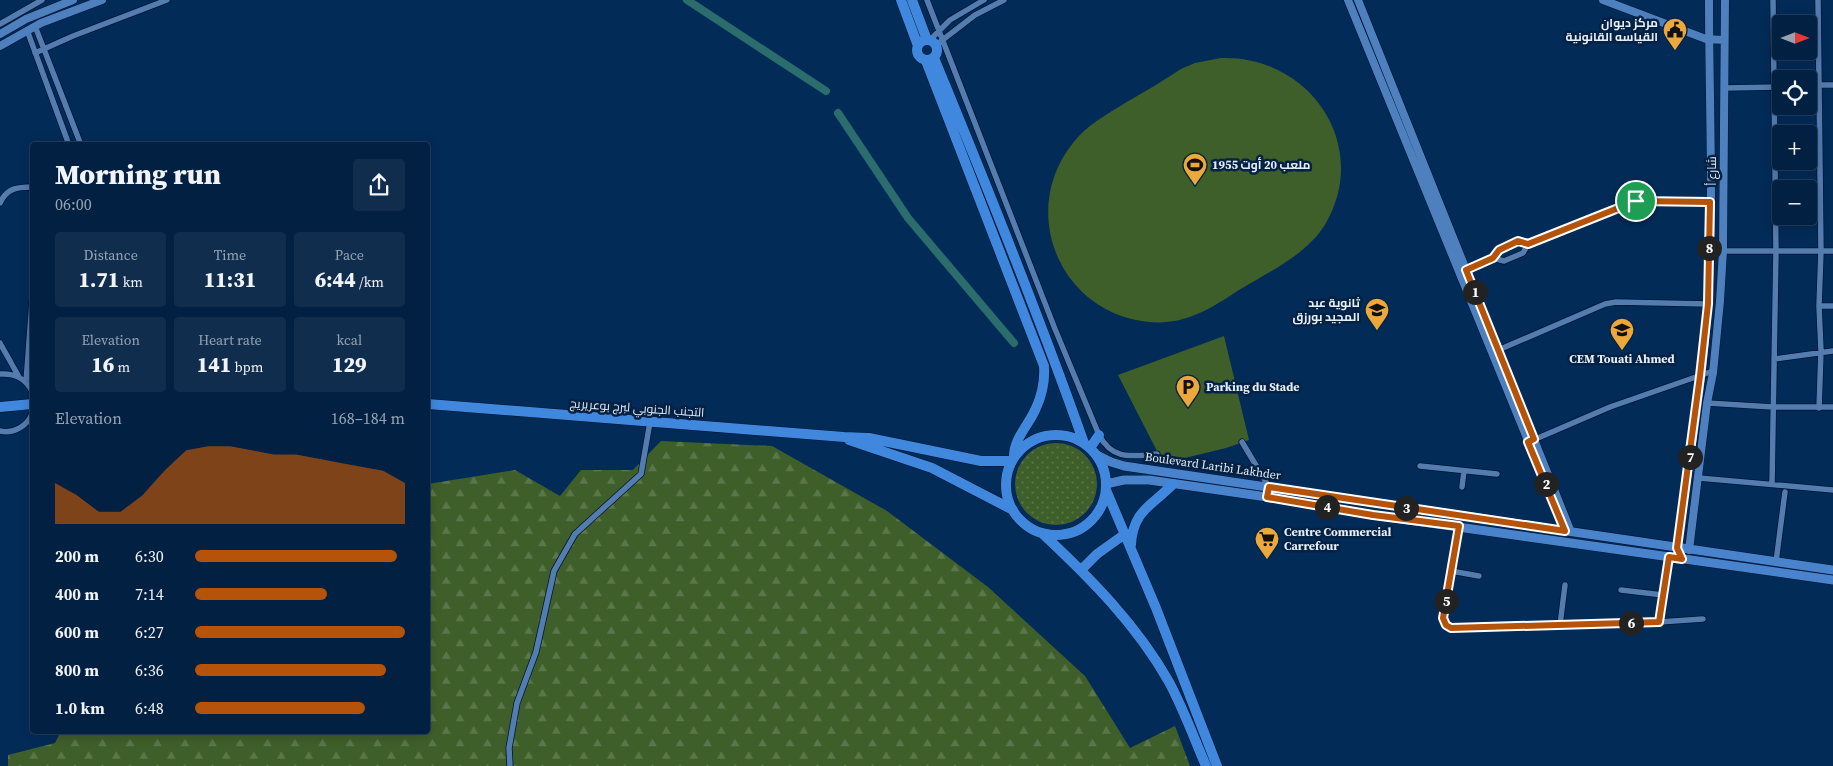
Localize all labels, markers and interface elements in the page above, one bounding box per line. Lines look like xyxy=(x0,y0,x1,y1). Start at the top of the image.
place label: مركز ديوان القياسه القانونية xyxy=(1566,15,1658,45)
north arrow xyxy=(1772,15,1818,60)
map controls xyxy=(1772,15,1817,225)
public building icon: مركز ديوان القياسه القانونية xyxy=(1662,17,1688,51)
button: locate xyxy=(1772,70,1817,115)
button: + xyxy=(1772,125,1817,170)
sports icon: ملعب 20 أوت 1955 xyxy=(1182,152,1208,186)
text: Morning run xyxy=(55,155,221,193)
street label: شارع أ xyxy=(1704,156,1720,186)
place label: ملعب 20 أوت 1955 xyxy=(1212,157,1310,173)
button: share xyxy=(353,159,405,211)
pin xyxy=(1615,180,1657,222)
button: − xyxy=(1772,180,1817,225)
icon: arrive xyxy=(1622,187,1650,215)
text: 06:00 xyxy=(55,193,92,215)
pin: 8 xyxy=(1696,236,1722,260)
text: 8 xyxy=(1706,238,1713,258)
text: Distance xyxy=(84,245,138,265)
text: Time xyxy=(214,245,246,265)
text: Pace xyxy=(335,245,364,265)
text: 1.71 xyxy=(78,265,119,294)
text: 11:31 xyxy=(204,265,256,294)
text: 6:44 xyxy=(315,265,356,294)
text: km xyxy=(119,272,143,292)
text: /km xyxy=(356,272,384,292)
pin: 1 xyxy=(1462,280,1488,304)
text: 1 xyxy=(1472,282,1479,302)
place label: ثانوية عبد المجيد بورزق xyxy=(1293,295,1361,325)
school or university icon: ثانوية عبد المجيد بورزق xyxy=(1364,297,1390,331)
school or university icon: CEM Touati Ahmed xyxy=(1609,317,1635,351)
text: Elevation xyxy=(81,330,140,350)
text: Heart rate xyxy=(198,330,262,350)
text: kcal xyxy=(337,330,362,350)
text: 16 xyxy=(91,350,114,379)
text: 141 xyxy=(197,350,231,379)
text: 129 xyxy=(332,350,367,379)
place label: CEM Touati Ahmed xyxy=(1569,351,1675,367)
text: m xyxy=(114,357,130,377)
text: bpm xyxy=(231,357,263,377)
parking icon: Parking du Stade xyxy=(1175,374,1201,408)
place label: Parking du Stade xyxy=(1206,379,1300,395)
street label: التجنب الجنوبي لبرج بوعريريج xyxy=(569,395,705,423)
text: Elevation xyxy=(55,407,122,429)
text: 168–184 m xyxy=(331,407,405,429)
pin: 7 xyxy=(1678,444,1702,470)
text: 7 xyxy=(1687,447,1694,467)
street label: Boulevard Laribi Lakhder xyxy=(1144,449,1282,483)
pin: 2 xyxy=(1534,472,1558,496)
text: 2 xyxy=(1543,474,1550,494)
pin: 4 xyxy=(1314,494,1340,520)
pin: 3 xyxy=(1394,496,1418,520)
text: 4 xyxy=(1324,497,1331,517)
text: 3 xyxy=(1403,498,1410,518)
place label: Centre Commercial Carrefour xyxy=(1284,524,1391,554)
supermarket icon: Centre Commercial Carrefour xyxy=(1254,526,1280,560)
text: 200 m xyxy=(55,545,99,567)
text: 6:30 xyxy=(135,545,164,567)
text: 400 m xyxy=(55,583,99,605)
text: 7:14 xyxy=(135,583,164,605)
pin: 5 xyxy=(1434,588,1458,614)
text: 5 xyxy=(1443,591,1450,611)
pin: 6 xyxy=(1618,610,1644,636)
text: 6 xyxy=(1628,613,1635,633)
text: 600 m xyxy=(55,621,99,643)
text: 6:27 xyxy=(135,621,164,643)
text: 800 m xyxy=(55,659,99,681)
text: 6:36 xyxy=(135,659,164,681)
text: 1.0 km xyxy=(55,697,105,719)
text: 6:48 xyxy=(135,697,164,719)

